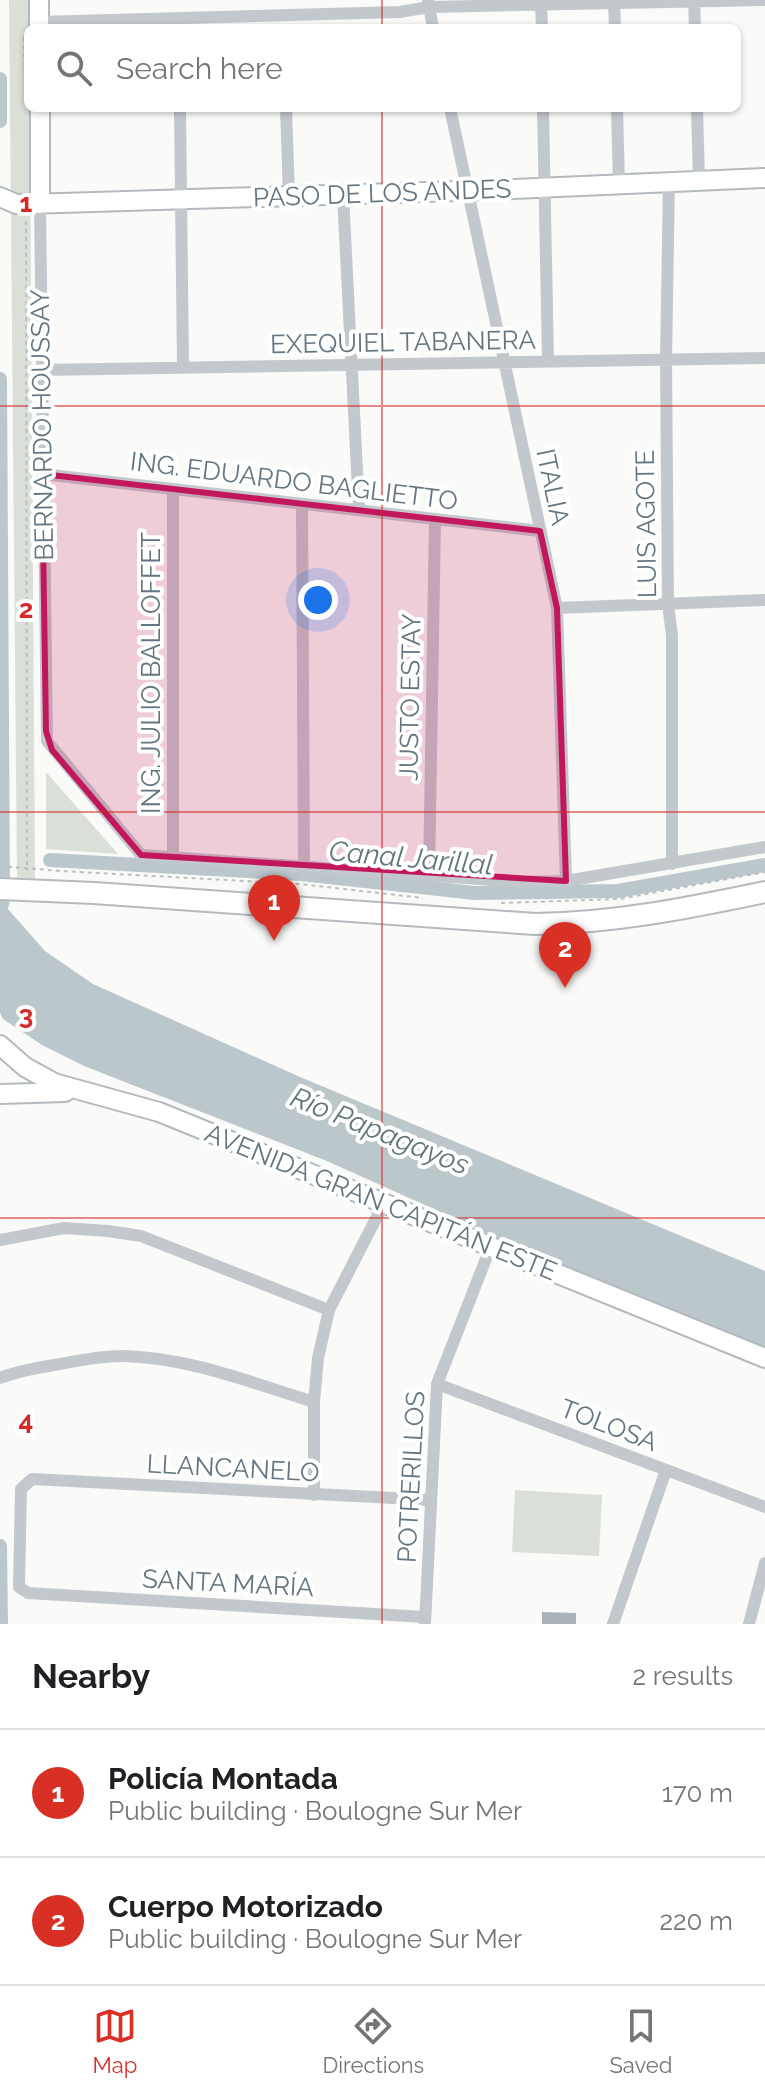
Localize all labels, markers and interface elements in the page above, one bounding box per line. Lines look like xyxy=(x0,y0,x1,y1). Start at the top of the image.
search box xyxy=(24,24,741,112)
icon: search xyxy=(52,46,96,90)
text: Search here xyxy=(116,51,283,86)
street label: PASO DE LOS ANDES xyxy=(252,173,512,213)
text: 1 xyxy=(20,188,33,218)
street label: BERNARDO HOUSSAY xyxy=(25,289,59,561)
street label: EXEQUIEL TABANERA xyxy=(270,325,537,359)
street label: ING. EDUARDO BAGLIETTO xyxy=(129,446,459,516)
street label: ITALIA xyxy=(530,446,576,528)
street label: LUIS AGOTE xyxy=(630,450,662,598)
street label: ING. JULIO BALLOFFET xyxy=(136,532,166,814)
your location xyxy=(298,580,338,620)
text: 2 xyxy=(19,594,33,624)
street label: JUSTO ESTAY xyxy=(394,613,426,781)
water label: Canal Jarillal xyxy=(328,834,494,882)
pin: 1 xyxy=(248,875,300,941)
pin: 2 xyxy=(539,922,591,988)
text: 3 xyxy=(19,1000,33,1030)
water label: Río Papagayos xyxy=(286,1080,474,1182)
street label: AVENIDA GRAN CAPITÁN ESTE xyxy=(201,1118,561,1286)
street label: POTRERILLOS xyxy=(392,1390,430,1564)
street label: TOLOSA xyxy=(556,1393,662,1457)
text: 4 xyxy=(19,1406,33,1436)
street label: LLANCANELO xyxy=(146,1448,320,1488)
street label: SANTA MARÍA xyxy=(141,1564,315,1603)
text: Nearby xyxy=(32,1656,150,1696)
text: 2 results xyxy=(633,1661,733,1691)
text: Policía Montada xyxy=(108,1761,338,1796)
text: 1 xyxy=(52,1778,64,1808)
text: 170 m xyxy=(662,1778,733,1808)
text: Public building · Boulogne Sur Mer xyxy=(108,1796,522,1826)
text: Cuerpo Motorizado xyxy=(108,1889,383,1924)
text: 2 xyxy=(51,1906,65,1936)
text: 220 m xyxy=(659,1906,733,1936)
text: Public building · Boulogne Sur Mer xyxy=(108,1924,522,1954)
tab: Map xyxy=(93,2004,137,2078)
tab: Directions xyxy=(323,2004,424,2078)
tab: Saved xyxy=(609,2004,672,2078)

